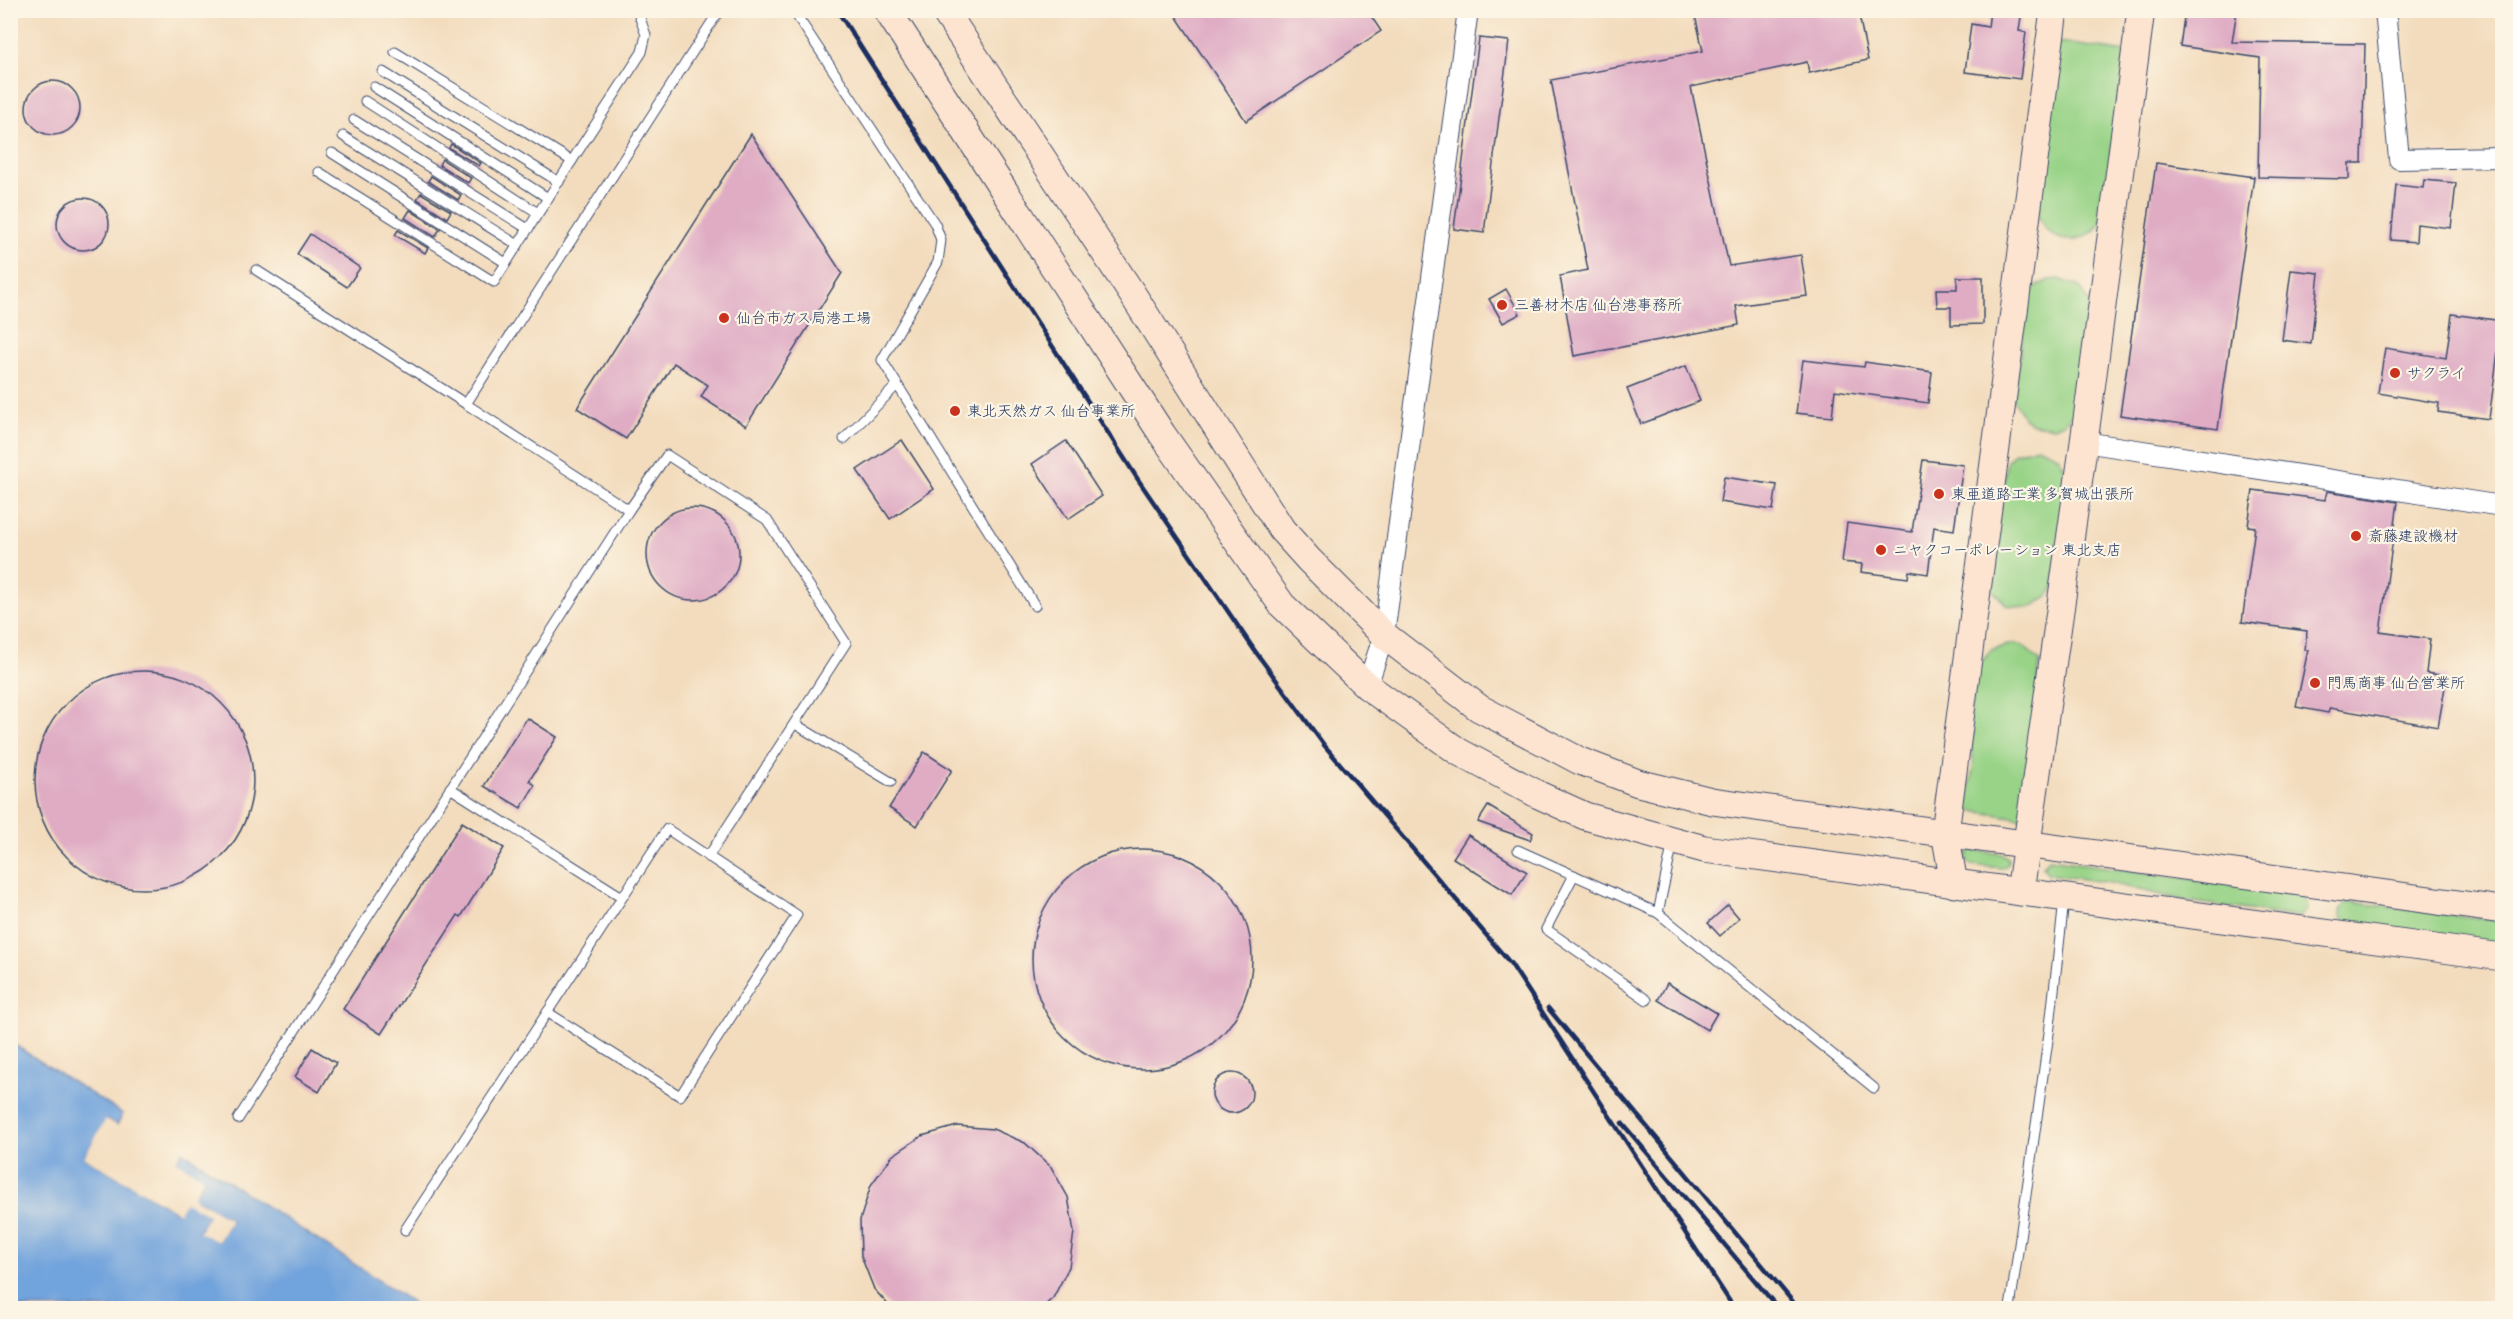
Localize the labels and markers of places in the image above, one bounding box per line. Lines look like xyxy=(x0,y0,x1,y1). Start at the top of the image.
place label: 三善材木店 仙台港事務所 xyxy=(1514,296,1682,315)
marker: 三善材木店 仙台港事務所 xyxy=(1495,298,1509,312)
place label: 仙台市ガス局港工場 xyxy=(736,309,871,328)
marker: 仙台市ガス局港工場 xyxy=(717,311,731,325)
place label: サクライ xyxy=(2407,364,2466,383)
marker: サクライ xyxy=(2388,366,2402,380)
place label: 東北天然ガス 仙台事業所 xyxy=(967,402,1136,421)
marker: 東北天然ガス 仙台事業所 xyxy=(948,404,962,418)
place label: 東亜道路工業 多賀城出張所 xyxy=(1951,485,2134,504)
marker: 東亜道路工業 多賀城出張所 xyxy=(1932,487,1946,501)
place label: 斎藤建設機材 xyxy=(2368,527,2458,546)
marker: 斎藤建設機材 xyxy=(2349,529,2363,543)
place label: ニヤクコーポレーション 東北支店 xyxy=(1893,541,2122,560)
marker: ニヤクコーポレーション 東北支店 xyxy=(1874,543,1888,557)
place label: 門馬商事 仙台営業所 xyxy=(2327,674,2465,693)
marker: 門馬商事 仙台営業所 xyxy=(2308,676,2322,690)

